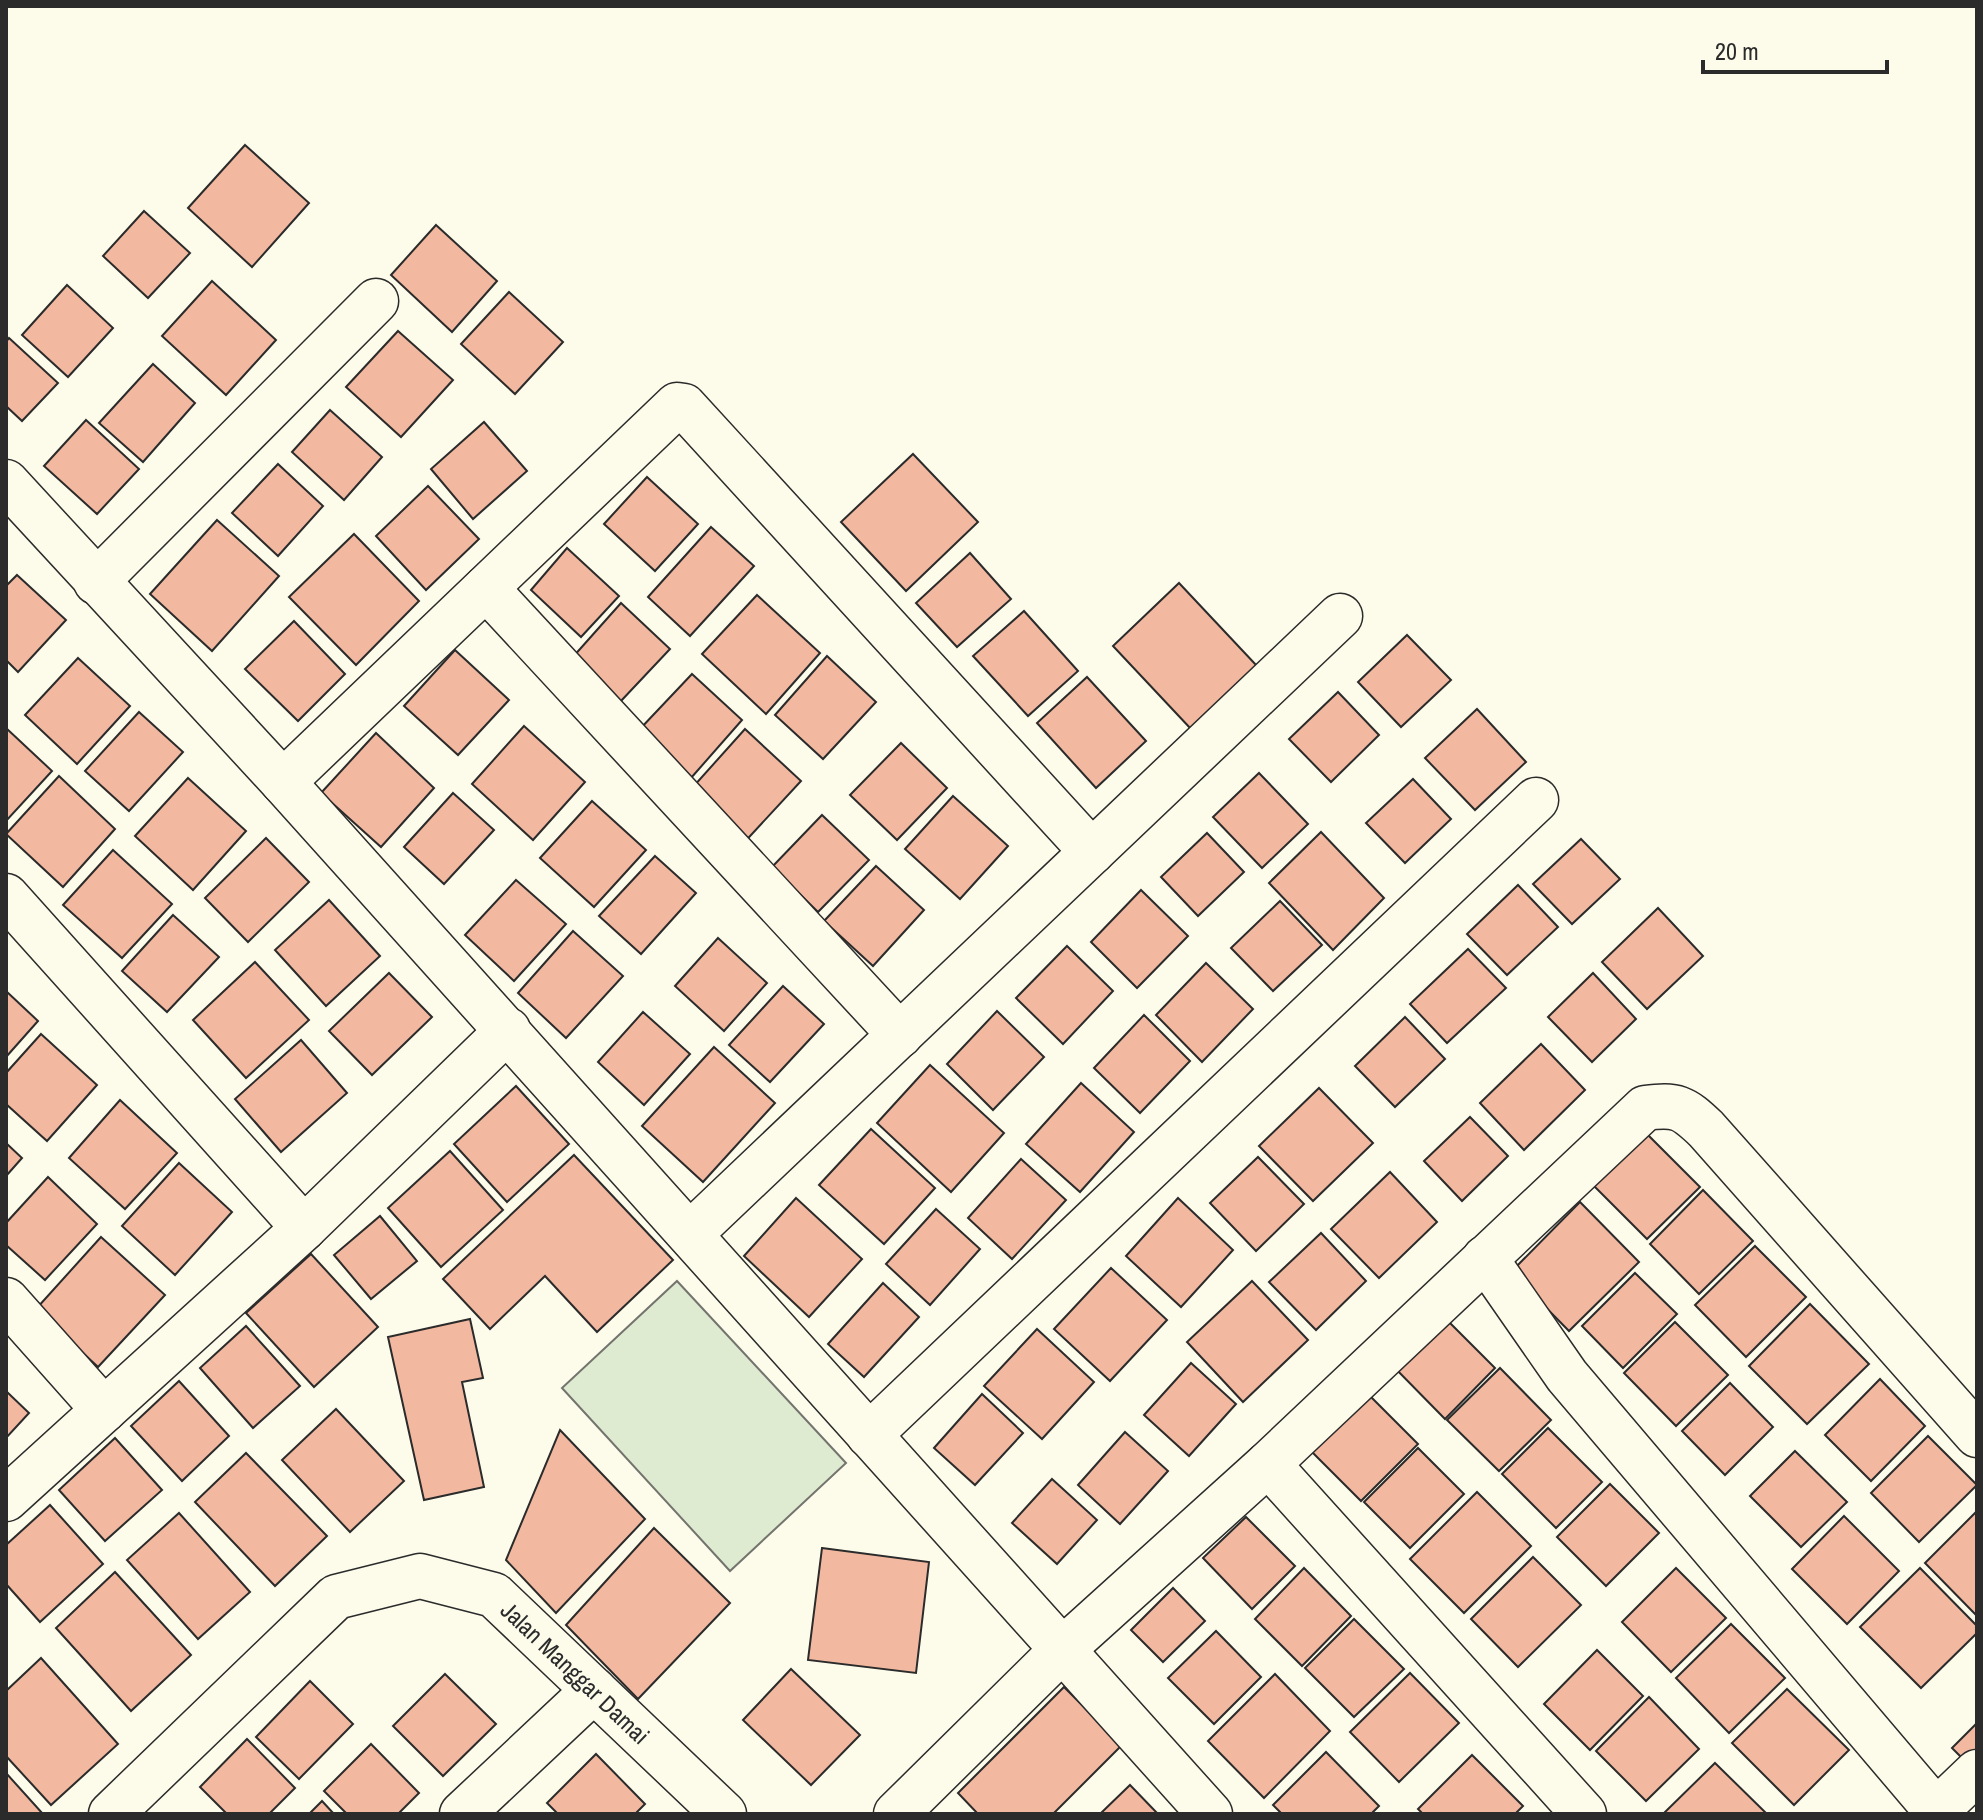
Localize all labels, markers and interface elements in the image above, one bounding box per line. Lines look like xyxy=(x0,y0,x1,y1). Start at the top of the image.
scale bar xyxy=(1703,24,1887,74)
text: 20 m xyxy=(1715,35,1759,67)
street label: Jalan Manggar Damai xyxy=(494,1594,657,1751)

